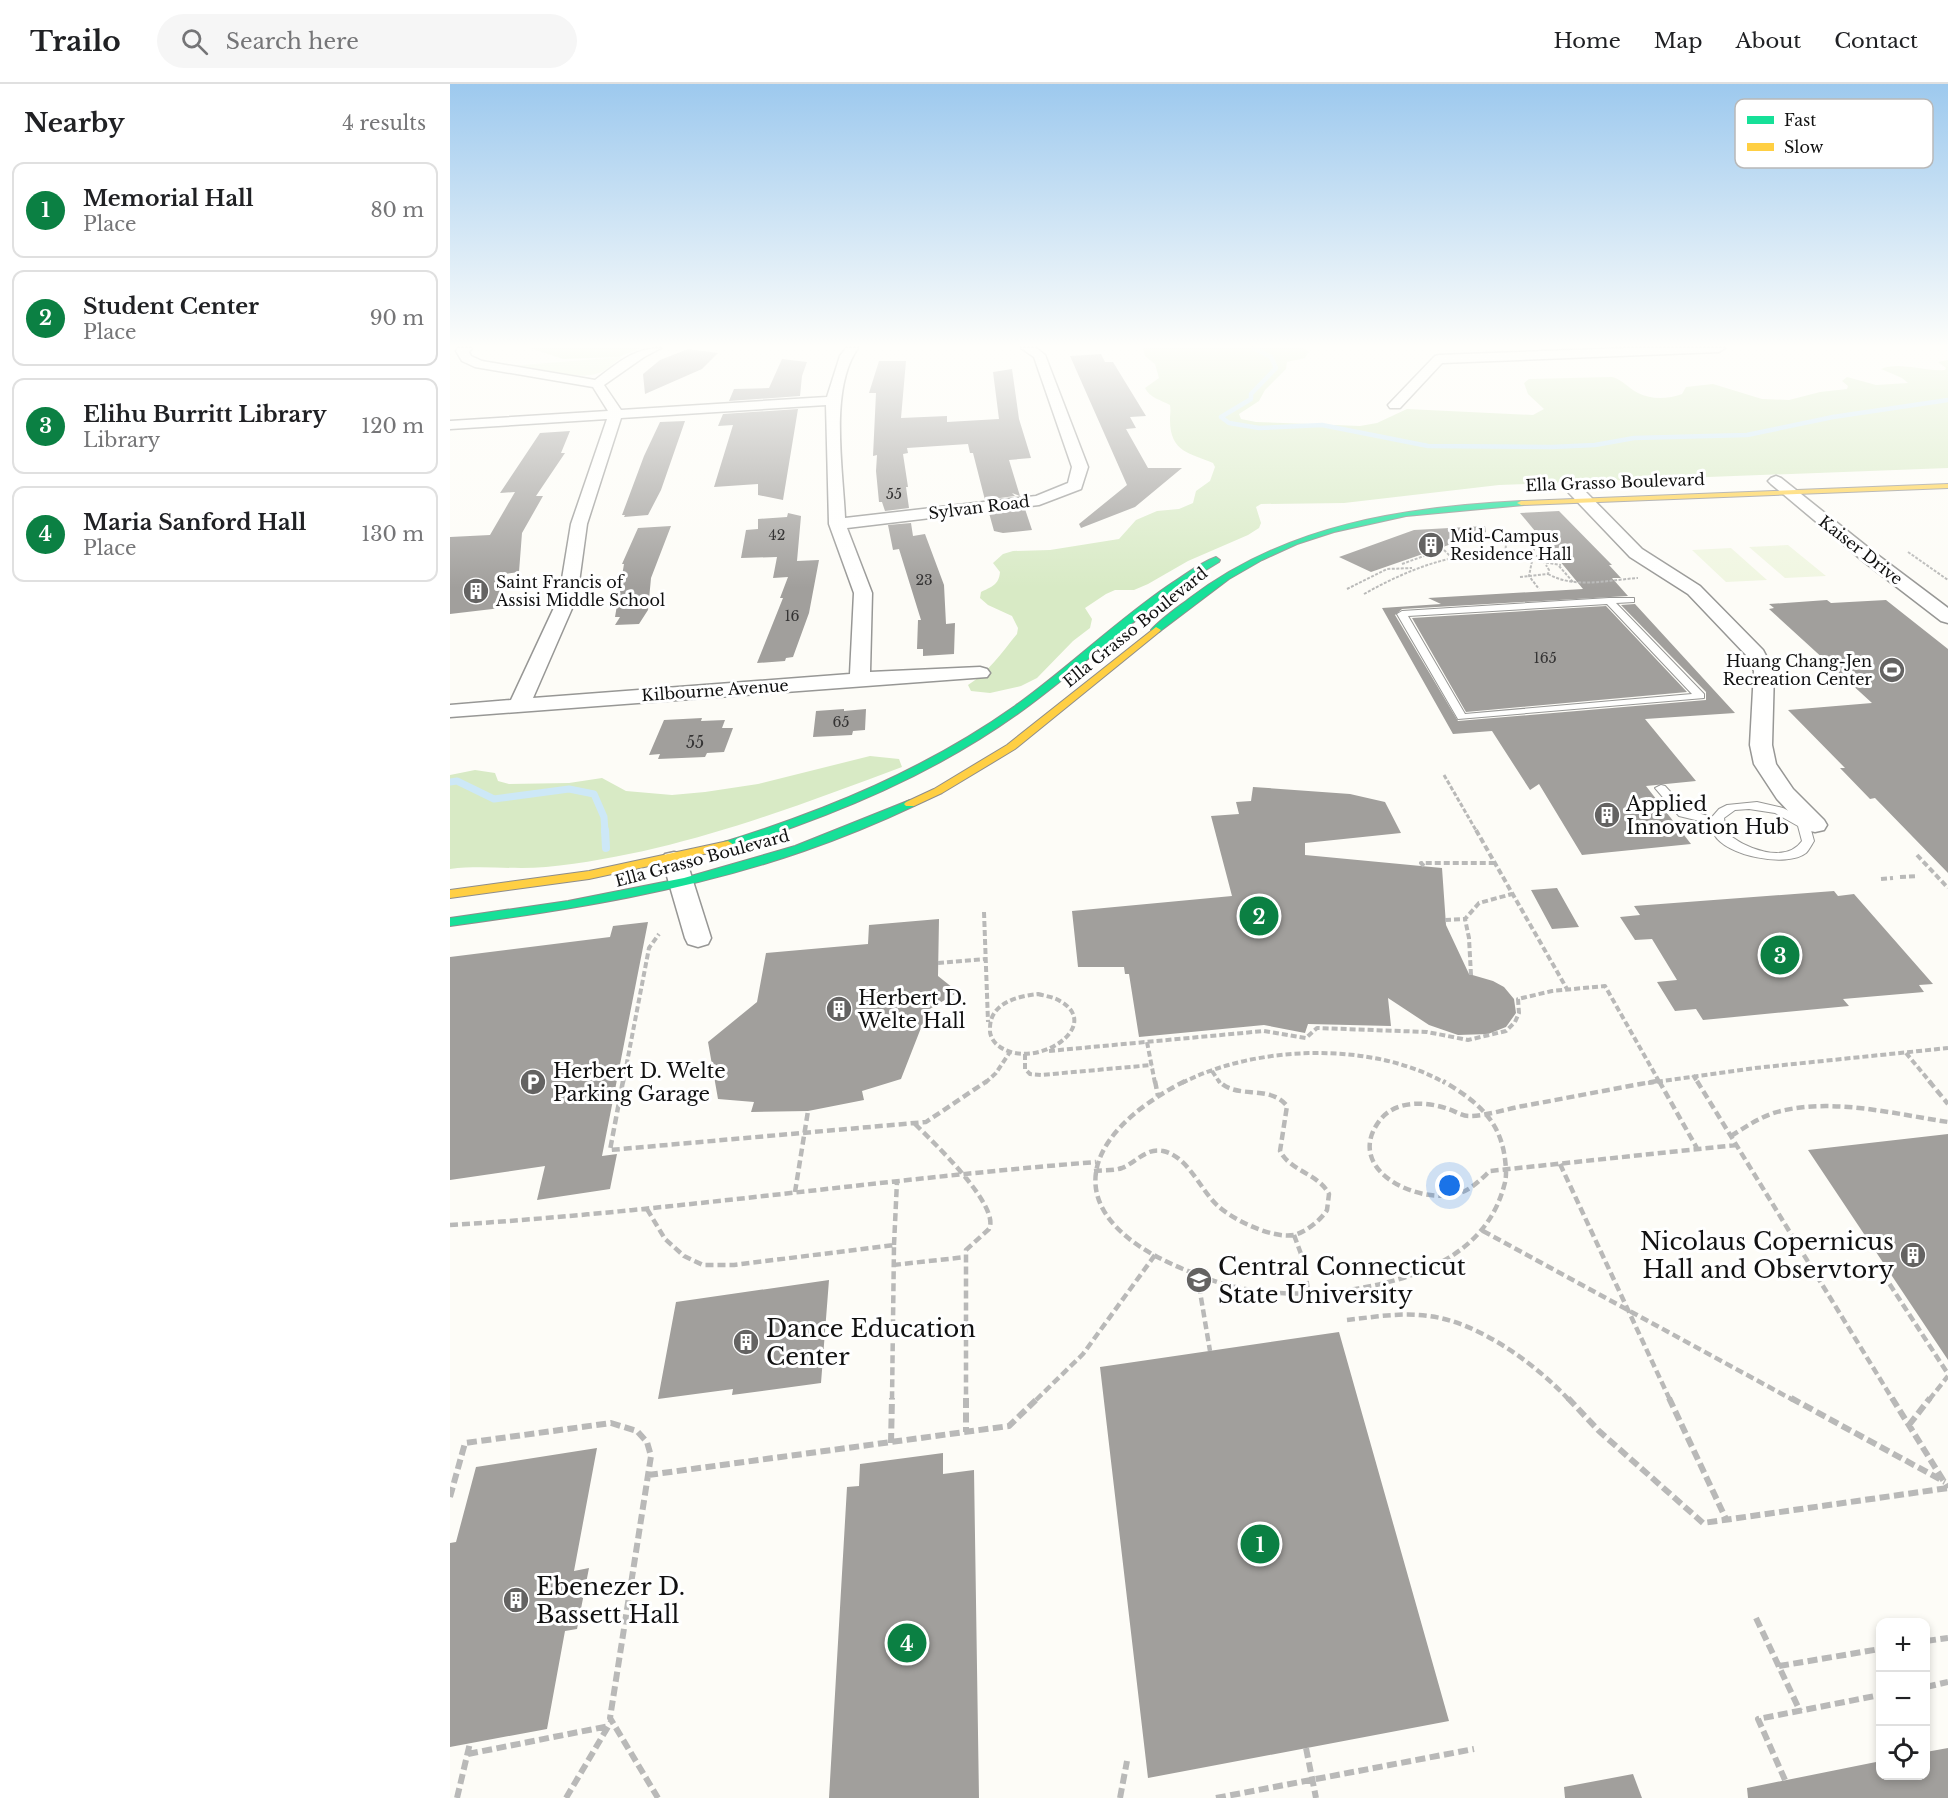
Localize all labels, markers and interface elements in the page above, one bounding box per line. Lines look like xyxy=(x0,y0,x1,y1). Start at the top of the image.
search box xyxy=(157,14,577,68)
text: Trailo xyxy=(30,24,121,59)
icon: search xyxy=(178,25,211,58)
text: Search here xyxy=(226,28,359,55)
text: Home xyxy=(1554,28,1621,54)
text: Map xyxy=(1654,28,1702,54)
text: About xyxy=(1735,28,1801,54)
text: Contact xyxy=(1834,28,1918,54)
legend xyxy=(1735,99,1933,168)
text: Nearby xyxy=(24,107,125,139)
text: Fast xyxy=(1784,110,1816,130)
text: 4 results xyxy=(342,111,426,135)
text: Slow xyxy=(1784,137,1824,157)
text: Memorial Hall xyxy=(83,185,254,212)
text: 1 xyxy=(41,198,50,222)
text: 80 m xyxy=(370,198,424,222)
text: Place xyxy=(83,212,137,236)
text: Student Center xyxy=(83,293,259,320)
text: 2 xyxy=(39,306,52,330)
text: 90 m xyxy=(370,306,424,330)
text: Place xyxy=(83,320,137,344)
text: Elihu Burritt Library xyxy=(83,401,326,428)
text: 3 xyxy=(39,414,52,438)
text: 120 m xyxy=(361,414,424,438)
text: Library xyxy=(83,428,160,452)
street label: Ella Grasso Boulevard xyxy=(1525,469,1705,495)
house number: 55 xyxy=(886,485,902,503)
street label: Sylvan Road xyxy=(927,491,1031,523)
text: Maria Sanford Hall xyxy=(83,509,306,536)
street label: Kaiser Drive xyxy=(1815,511,1907,589)
text: 4 xyxy=(39,522,52,546)
text: 130 m xyxy=(361,522,424,546)
house number: 42 xyxy=(769,526,785,544)
place label: Mid-Campus Residence Hall xyxy=(1450,526,1572,564)
building icon: Mid-Campus Residence Hall xyxy=(1416,530,1446,560)
text: Place xyxy=(83,536,137,560)
street label: Ella Grasso Boulevard xyxy=(1059,563,1211,691)
house number: 23 xyxy=(915,571,933,589)
place label: Saint Francis of Assisi Middle School xyxy=(495,572,665,610)
building icon: Saint Francis of Assisi Middle School xyxy=(461,576,491,606)
house number: 16 xyxy=(784,607,800,625)
house number: 165 xyxy=(1533,649,1557,667)
place label: Huang Chang-Jen Recreation Center xyxy=(1723,651,1872,689)
sports icon: Huang Chang-Jen Recreation Center xyxy=(1877,655,1907,685)
street label: Kilbourne Avenue xyxy=(641,675,789,705)
house number: 65 xyxy=(833,713,850,731)
house number: 55 xyxy=(686,732,704,752)
place label: Applied Innovation Hub xyxy=(1625,792,1789,839)
building icon: Applied Innovation Hub xyxy=(1592,800,1622,830)
street label: Ella Grasso Boulevard xyxy=(613,825,792,891)
pin: 2 xyxy=(1240,894,1278,938)
pin: 3 xyxy=(1760,932,1800,978)
place label: Herbert D. Welte Hall xyxy=(857,986,967,1033)
building icon: Herbert D. Welte Hall xyxy=(824,994,854,1024)
place label: Herbert D. Welte Parking Garage xyxy=(553,1059,726,1106)
parking icon: Herbert D. Welte Parking Garage xyxy=(518,1067,548,1097)
your location xyxy=(1435,1171,1464,1200)
place label: Nicolaus Copernicus Hall and Observtory xyxy=(1640,1227,1895,1284)
building icon: Nicolaus Copernicus Hall and Observtory xyxy=(1898,1240,1928,1270)
place label: Central Connecticut State University xyxy=(1218,1252,1466,1309)
school or university icon: Central Connecticut State University xyxy=(1184,1265,1214,1295)
place label: Dance Education Center xyxy=(766,1314,976,1371)
building icon: Dance Education Center xyxy=(731,1327,761,1357)
pin: 1 xyxy=(1240,1522,1280,1566)
place label: Ebenezer D. Bassett Hall xyxy=(536,1572,685,1629)
building icon: Ebenezer D. Bassett Hall xyxy=(501,1585,531,1615)
map controls xyxy=(1876,1618,1930,1780)
button: + xyxy=(1876,1618,1930,1672)
pin: 4 xyxy=(888,1620,926,1666)
button: − xyxy=(1876,1672,1930,1726)
button: locate xyxy=(1876,1726,1930,1780)

